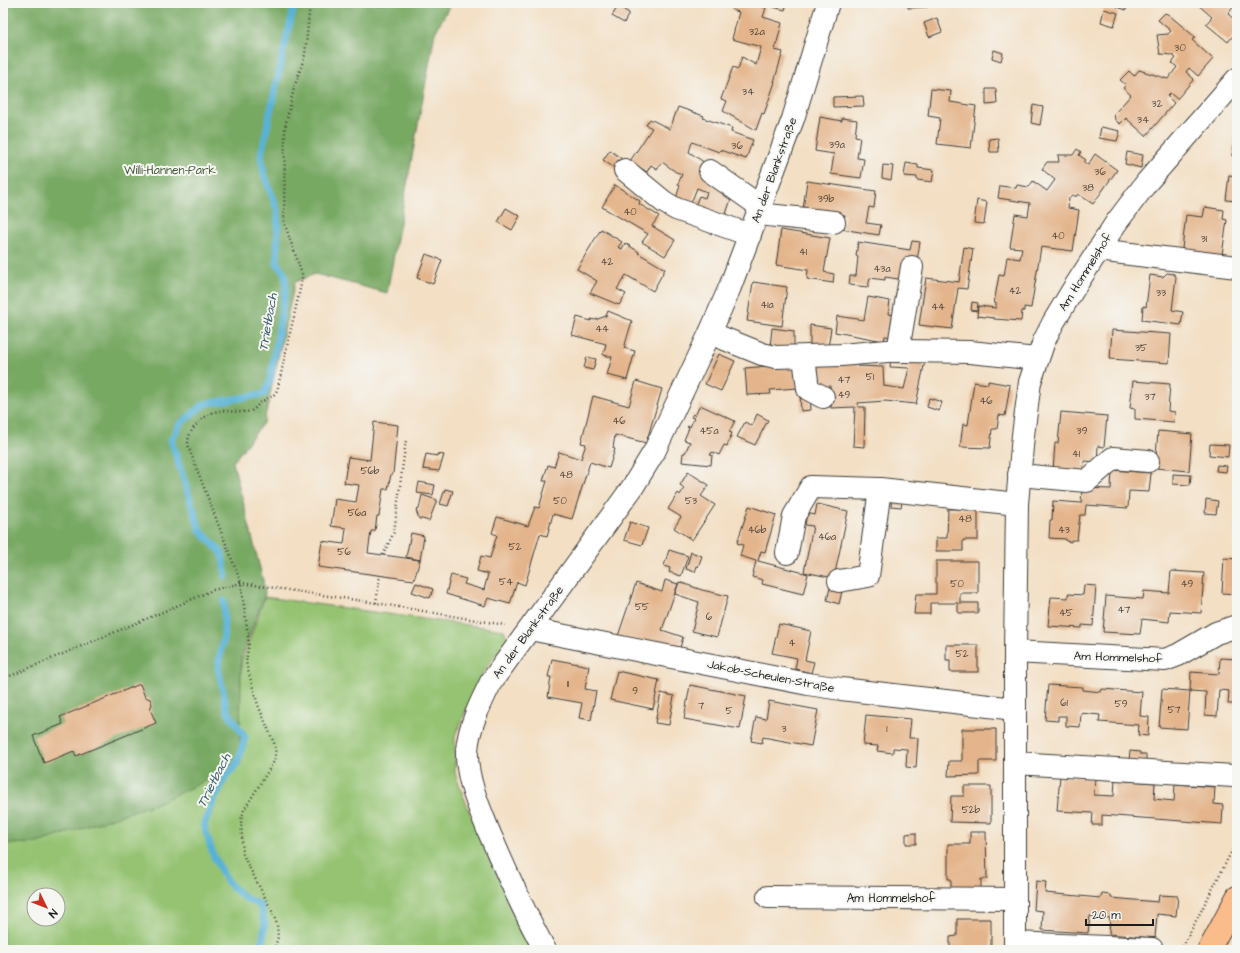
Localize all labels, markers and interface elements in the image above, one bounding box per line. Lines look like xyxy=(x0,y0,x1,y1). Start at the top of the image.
house number: 32a xyxy=(749,25,765,39)
house number: 30 xyxy=(1174,41,1186,55)
house number: 34 xyxy=(742,85,754,99)
house number: 32 xyxy=(1152,97,1163,111)
house number: 34 xyxy=(1137,113,1149,127)
street label: An der Blankstraße xyxy=(747,115,802,225)
house number: 39a xyxy=(829,138,845,152)
house number: 36 xyxy=(731,139,743,153)
park label: Willi-Hannen-Park xyxy=(124,162,217,179)
house number: 36 xyxy=(1094,165,1106,179)
house number: 38 xyxy=(1082,181,1094,195)
house number: 39b xyxy=(818,192,835,206)
house number: 40 xyxy=(623,205,637,219)
house number: 40 xyxy=(1051,229,1065,243)
street label: Am Hommelshof xyxy=(1055,229,1117,314)
house number: 31 xyxy=(1201,232,1208,246)
house number: 41 xyxy=(799,245,808,259)
house number: 42 xyxy=(601,255,614,269)
house number: 43a xyxy=(874,262,890,276)
house number: 42 xyxy=(1009,284,1022,298)
house number: 33 xyxy=(1156,286,1166,300)
water label: Trietbach xyxy=(254,291,282,352)
house number: 41a xyxy=(760,298,774,312)
house number: 44 xyxy=(931,300,945,314)
house number: 44 xyxy=(595,322,609,336)
house number: 35 xyxy=(1135,341,1147,355)
house number: 51 xyxy=(866,370,875,384)
house number: 47 xyxy=(838,373,850,387)
house number: 49 xyxy=(838,388,851,402)
house number: 37 xyxy=(1144,390,1156,404)
house number: 46 xyxy=(979,394,993,408)
house number: 46 xyxy=(612,414,626,428)
house number: 45a xyxy=(700,424,718,438)
house number: 39 xyxy=(1077,424,1088,438)
house number: 41 xyxy=(1072,447,1081,461)
house number: 56b xyxy=(361,464,380,478)
house number: 48 xyxy=(559,468,573,482)
house number: 50 xyxy=(553,494,567,508)
house number: 53 xyxy=(685,494,697,508)
house number: 56a xyxy=(348,506,366,520)
house number: 48 xyxy=(958,512,972,526)
house number: 46b xyxy=(748,523,767,537)
house number: 43 xyxy=(1058,523,1070,537)
house number: 46a xyxy=(818,530,836,544)
house number: 52 xyxy=(509,540,522,554)
house number: 56 xyxy=(337,545,351,559)
house number: 54 xyxy=(499,575,513,589)
house number: 50 xyxy=(950,577,964,591)
house number: 49 xyxy=(1181,577,1194,591)
street label: An der Blankstraße xyxy=(489,582,568,682)
house number: 55 xyxy=(635,600,649,614)
house number: 47 xyxy=(1118,603,1130,617)
house number: 45 xyxy=(1059,606,1073,620)
house number: 6 xyxy=(706,610,713,624)
house number: 4 xyxy=(789,636,796,650)
house number: 52 xyxy=(956,647,969,661)
street label: Am Hommelshof xyxy=(1073,647,1163,668)
street label: Jakob-Scheulen-Straße xyxy=(706,656,836,697)
house number: 11 xyxy=(567,677,570,691)
house number: 9 xyxy=(632,684,638,698)
house number: 61 xyxy=(1060,696,1068,710)
house number: 59 xyxy=(1115,697,1128,711)
house number: 7 xyxy=(698,699,704,713)
house number: 57 xyxy=(1167,703,1181,717)
house number: 5 xyxy=(725,704,733,718)
house number: 3 xyxy=(781,722,787,736)
house number: 1 xyxy=(886,722,888,736)
water label: Trietbach xyxy=(193,750,235,810)
house number: 52b xyxy=(962,803,981,817)
north arrow xyxy=(26,887,66,927)
street label: Am Hommelshof xyxy=(847,890,936,907)
scale bar xyxy=(1086,901,1153,927)
text: N xyxy=(45,906,61,921)
text: 20 m xyxy=(1092,907,1121,924)

